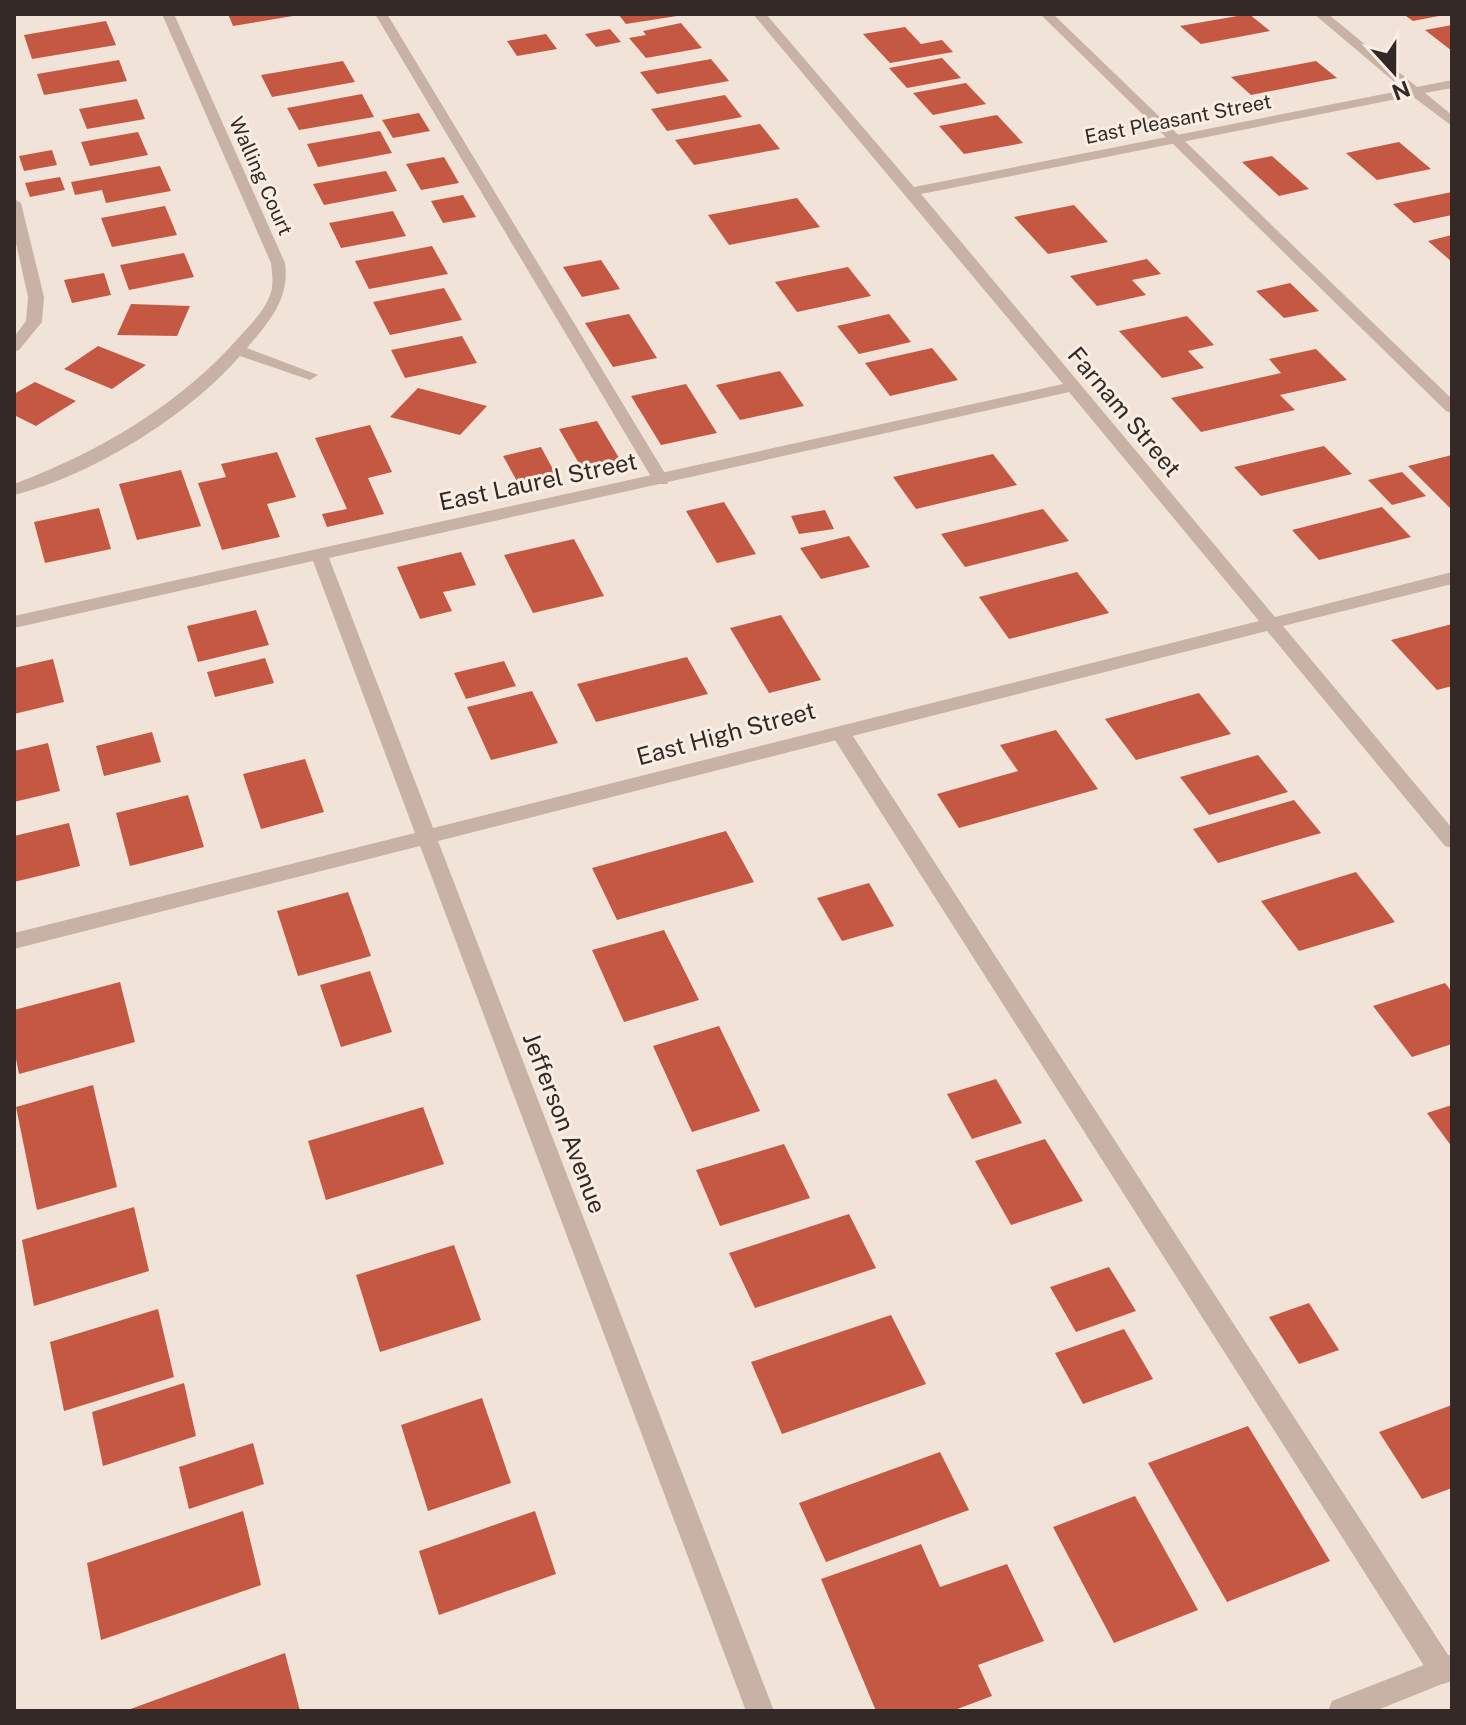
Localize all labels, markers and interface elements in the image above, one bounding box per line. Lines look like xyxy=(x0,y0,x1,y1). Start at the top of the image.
north arrow xyxy=(1354,32,1434,112)
text: N xyxy=(1388,75,1414,106)
street label: East Pleasant Street xyxy=(1083,89,1273,149)
street label: Walling Court xyxy=(224,113,298,239)
street label: Farnam Street xyxy=(1062,341,1187,482)
street label: East Laurel Street xyxy=(436,446,639,516)
street label: East High Street xyxy=(633,696,818,770)
street label: Jefferson Avenue xyxy=(518,1028,612,1217)

